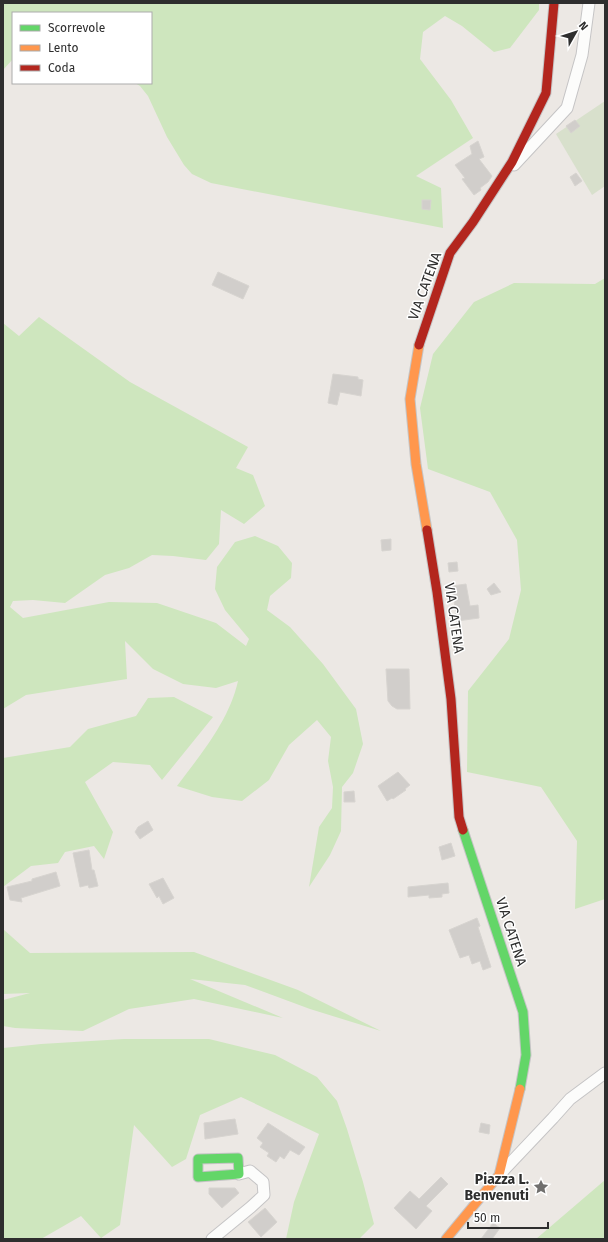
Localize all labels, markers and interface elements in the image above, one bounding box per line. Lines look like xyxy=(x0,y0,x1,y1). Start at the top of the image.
legend xyxy=(12,12,152,84)
north arrow xyxy=(556,12,596,52)
text: N xyxy=(576,19,591,33)
text: Scorrevole xyxy=(48,21,105,35)
text: Lento xyxy=(48,41,78,55)
text: Coda xyxy=(48,61,75,75)
street label: VIA CATENA xyxy=(405,250,445,322)
street label: VIA CATENA xyxy=(441,582,467,654)
street label: VIA CATENA xyxy=(492,896,530,968)
place label: Piazza L. Benvenuti xyxy=(464,1171,529,1204)
place icon: Piazza L. Benvenuti xyxy=(532,1178,550,1196)
scale bar xyxy=(468,1204,548,1230)
text: 50 m xyxy=(474,1211,500,1225)

